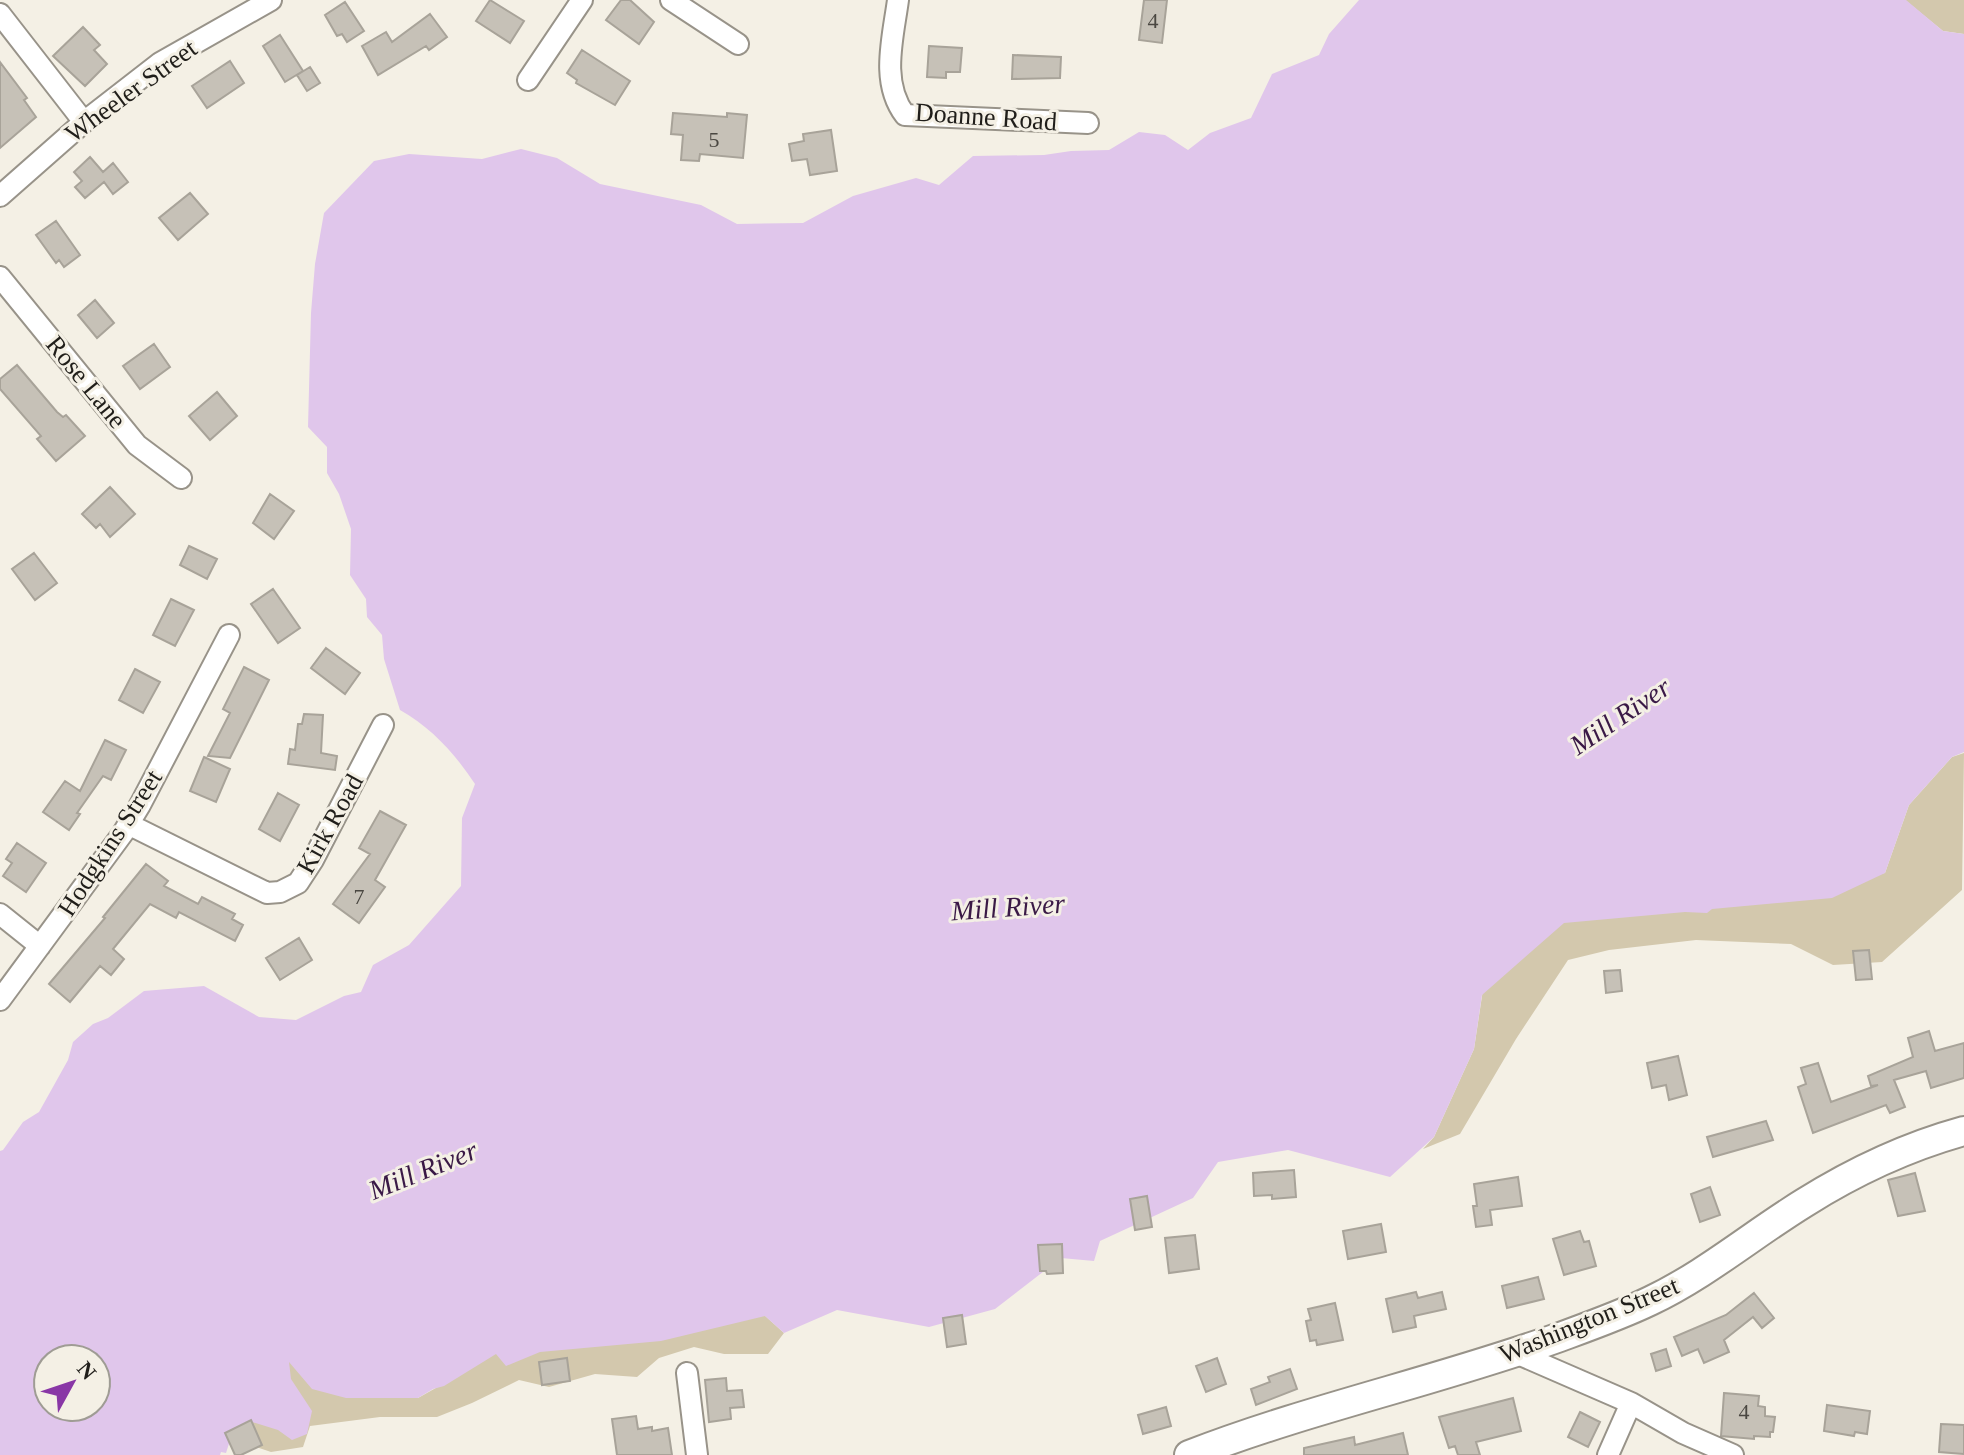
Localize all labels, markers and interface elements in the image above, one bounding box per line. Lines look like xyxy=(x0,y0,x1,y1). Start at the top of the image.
house number: 4 xyxy=(1148,8,1159,33)
street label: Wheeler Street xyxy=(60,33,203,148)
street label: Doanne Road xyxy=(914,98,1058,136)
house number: 5 xyxy=(709,127,720,152)
street label: Rose Lane xyxy=(40,330,132,434)
water label: Mill River xyxy=(1563,671,1676,761)
street label: Hodgkins Street xyxy=(52,764,168,921)
street label: Kirk Road xyxy=(291,769,369,879)
house number: 7 xyxy=(354,884,365,909)
water label: Mill River xyxy=(949,888,1066,927)
water label: Mill River xyxy=(363,1134,482,1206)
street label: Washington Street xyxy=(1495,1271,1684,1369)
north arrow xyxy=(32,1343,112,1423)
text: N xyxy=(72,1356,102,1385)
house number: 4 xyxy=(1739,1399,1750,1424)

